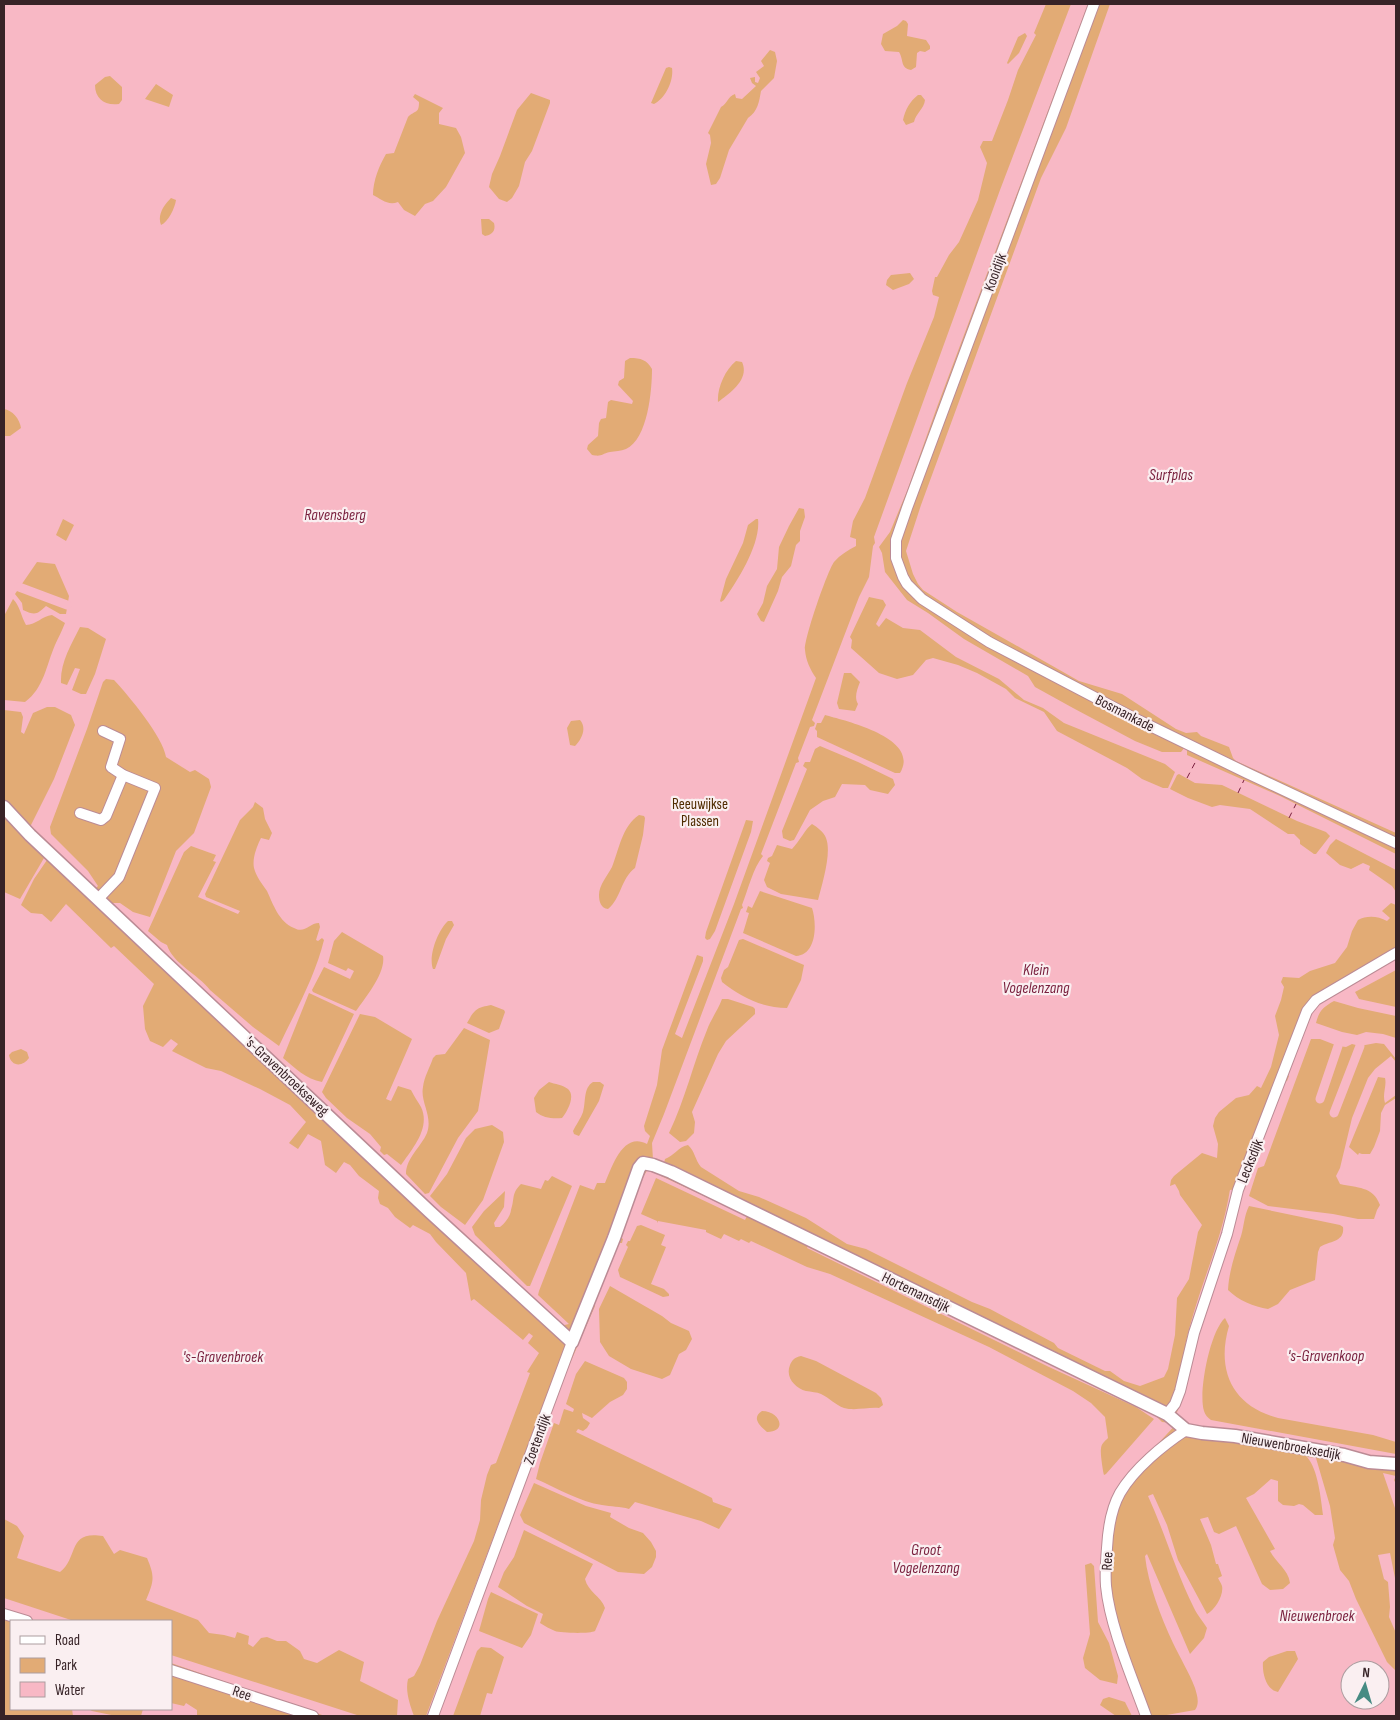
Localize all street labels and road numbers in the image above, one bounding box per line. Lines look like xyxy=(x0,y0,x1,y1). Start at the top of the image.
street label: Kooidijk xyxy=(980,250,1011,294)
street label: Bosmankade xyxy=(1092,690,1158,736)
street label: 's-Gravenbroekseweg xyxy=(241,1032,333,1120)
street label: Lecksdijk xyxy=(1233,1136,1268,1186)
street label: Hortemansdijk xyxy=(879,1268,953,1317)
street label: Zoetendijk xyxy=(520,1411,555,1467)
street label: Nieuwenbroeksedijk xyxy=(1240,1428,1342,1465)
street label: Ree xyxy=(1098,1551,1117,1571)
street label: Ree xyxy=(230,1682,254,1705)

